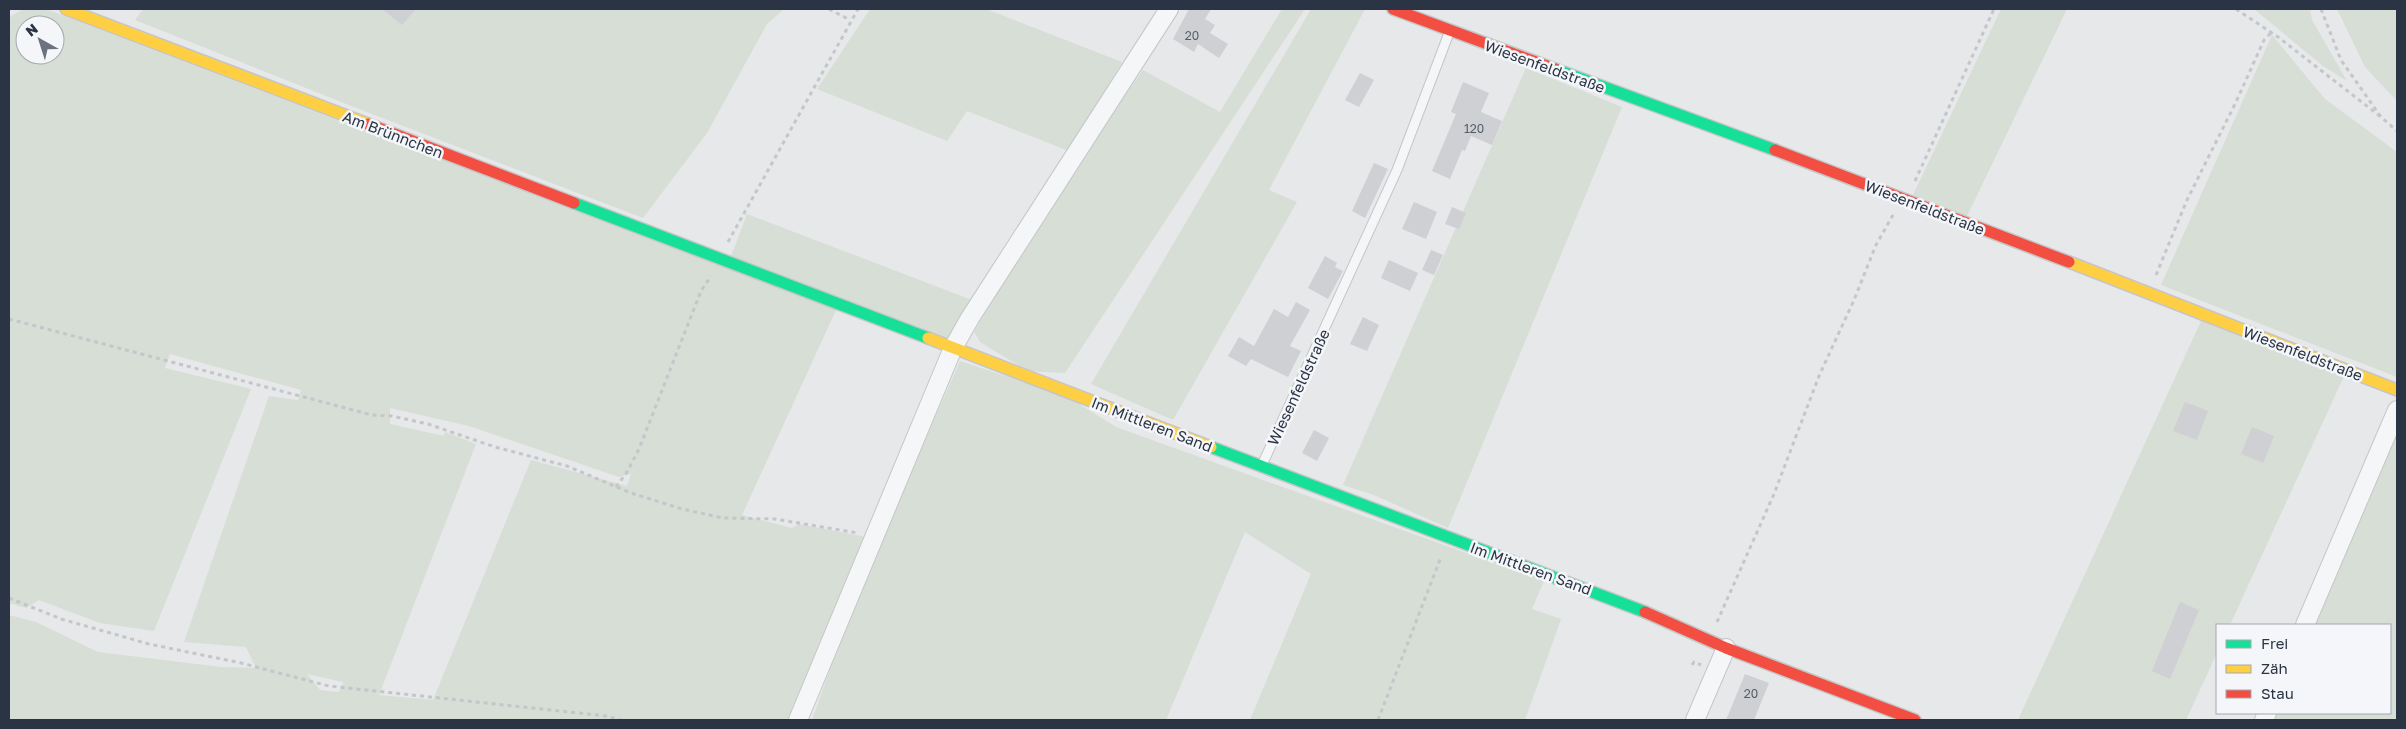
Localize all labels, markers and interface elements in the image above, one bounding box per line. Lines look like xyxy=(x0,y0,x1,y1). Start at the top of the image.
north arrow xyxy=(15,15,65,65)
text: N xyxy=(22,20,41,39)
house number: 20 xyxy=(1185,28,1199,43)
street label: Wiesenfeldstraße xyxy=(1483,36,1608,96)
street label: Am Brünnchen xyxy=(340,107,446,161)
house number: 120 xyxy=(1464,121,1484,136)
street label: Wiesenfeldstraße xyxy=(1863,176,1988,238)
street label: Wiesenfeldstraße xyxy=(2241,322,2366,384)
street label: Wiesenfeldstraße xyxy=(1263,326,1333,448)
street label: Im Mittleren Sand xyxy=(1089,393,1215,455)
street label: Im Mittleren Sand xyxy=(1468,538,1594,598)
legend xyxy=(2216,624,2391,714)
text: Frei xyxy=(2261,634,2288,652)
text: Zäh xyxy=(2261,659,2288,677)
text: Stau xyxy=(2261,684,2294,702)
house number: 20 xyxy=(1744,686,1758,701)

